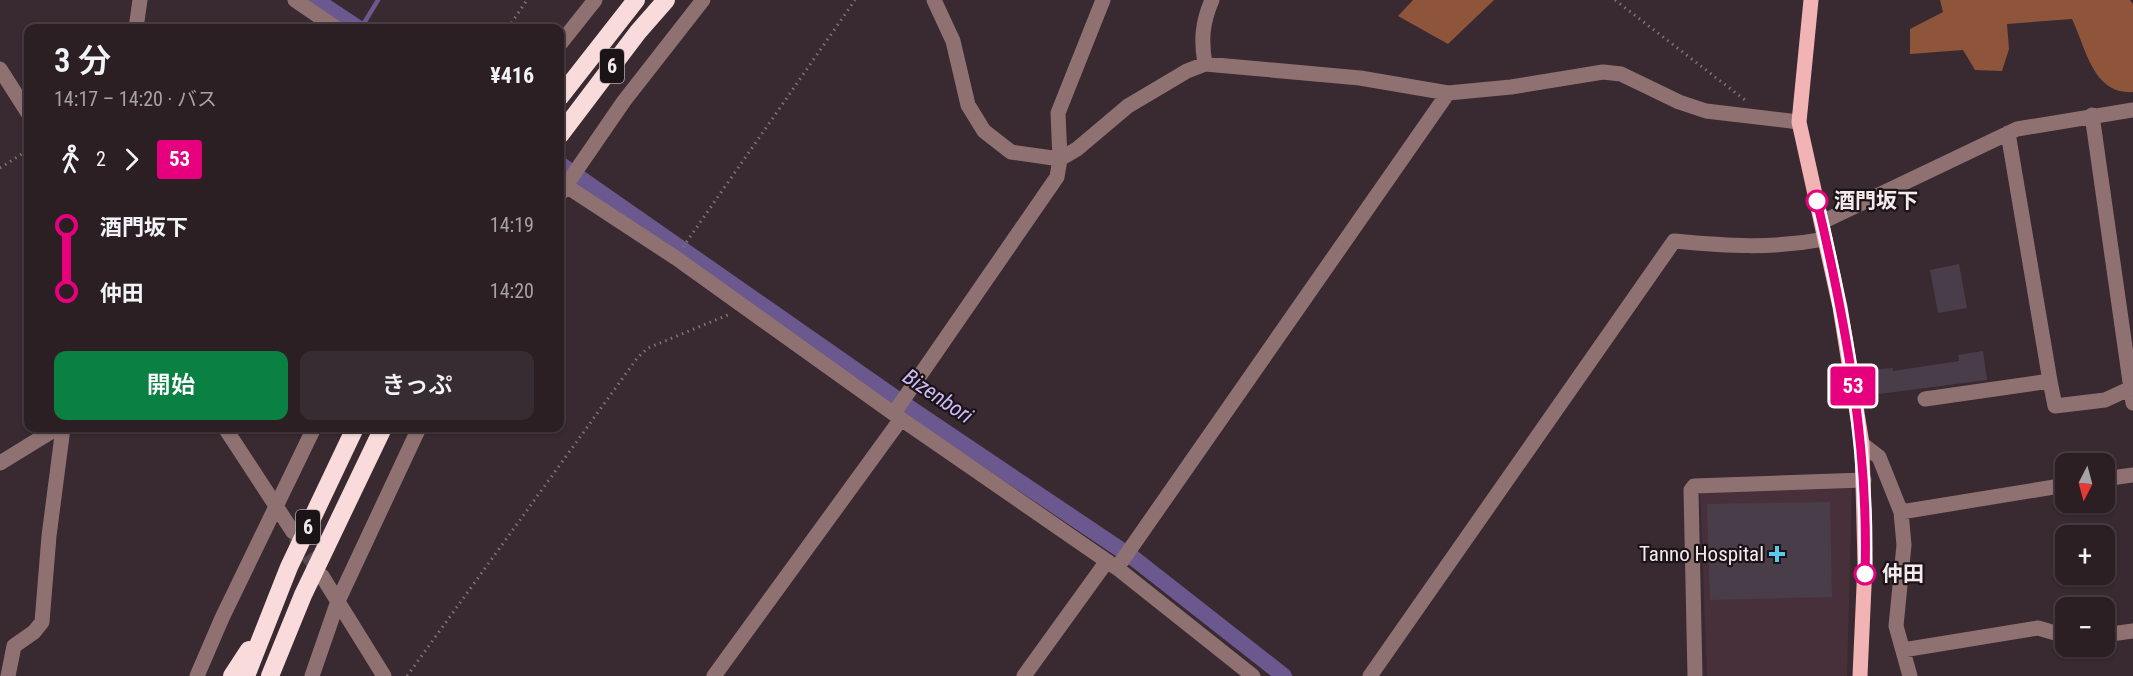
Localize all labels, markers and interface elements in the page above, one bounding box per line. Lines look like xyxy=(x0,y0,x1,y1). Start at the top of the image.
text: 3 分 xyxy=(54,41,111,80)
road number: 6 xyxy=(600,49,624,83)
text: ¥416 xyxy=(490,63,534,88)
text: 14:17 – 14:20 · バス xyxy=(54,87,217,111)
icon: walk xyxy=(54,143,87,176)
icon: forward xyxy=(115,143,148,176)
text: 2 xyxy=(96,147,106,171)
text: 53 xyxy=(169,147,190,171)
place label: 酒門坂下 xyxy=(1834,189,1918,213)
marker: 酒門坂下 xyxy=(1806,190,1828,212)
text: 14:19 xyxy=(490,213,534,237)
text: 酒門坂下 xyxy=(100,215,188,240)
text: 14:20 xyxy=(490,279,534,303)
text: 仲田 xyxy=(100,281,144,306)
button: 開始 xyxy=(54,351,288,420)
button: きっぷ xyxy=(300,351,534,420)
water label: Bizenbori xyxy=(898,364,978,428)
line badge: 53 xyxy=(1826,366,1880,406)
text: 53 xyxy=(1842,374,1864,398)
north arrow xyxy=(2055,453,2115,513)
map controls xyxy=(2055,453,2115,657)
road number: 6 xyxy=(296,510,320,544)
button: + xyxy=(2055,525,2115,585)
place label: Tanno Hospital xyxy=(1639,542,1764,566)
marker: Tanno Hospital xyxy=(1768,545,1786,563)
place label: 仲田 xyxy=(1882,562,1924,586)
marker: 仲田 xyxy=(1854,563,1876,585)
button: − xyxy=(2055,597,2115,657)

